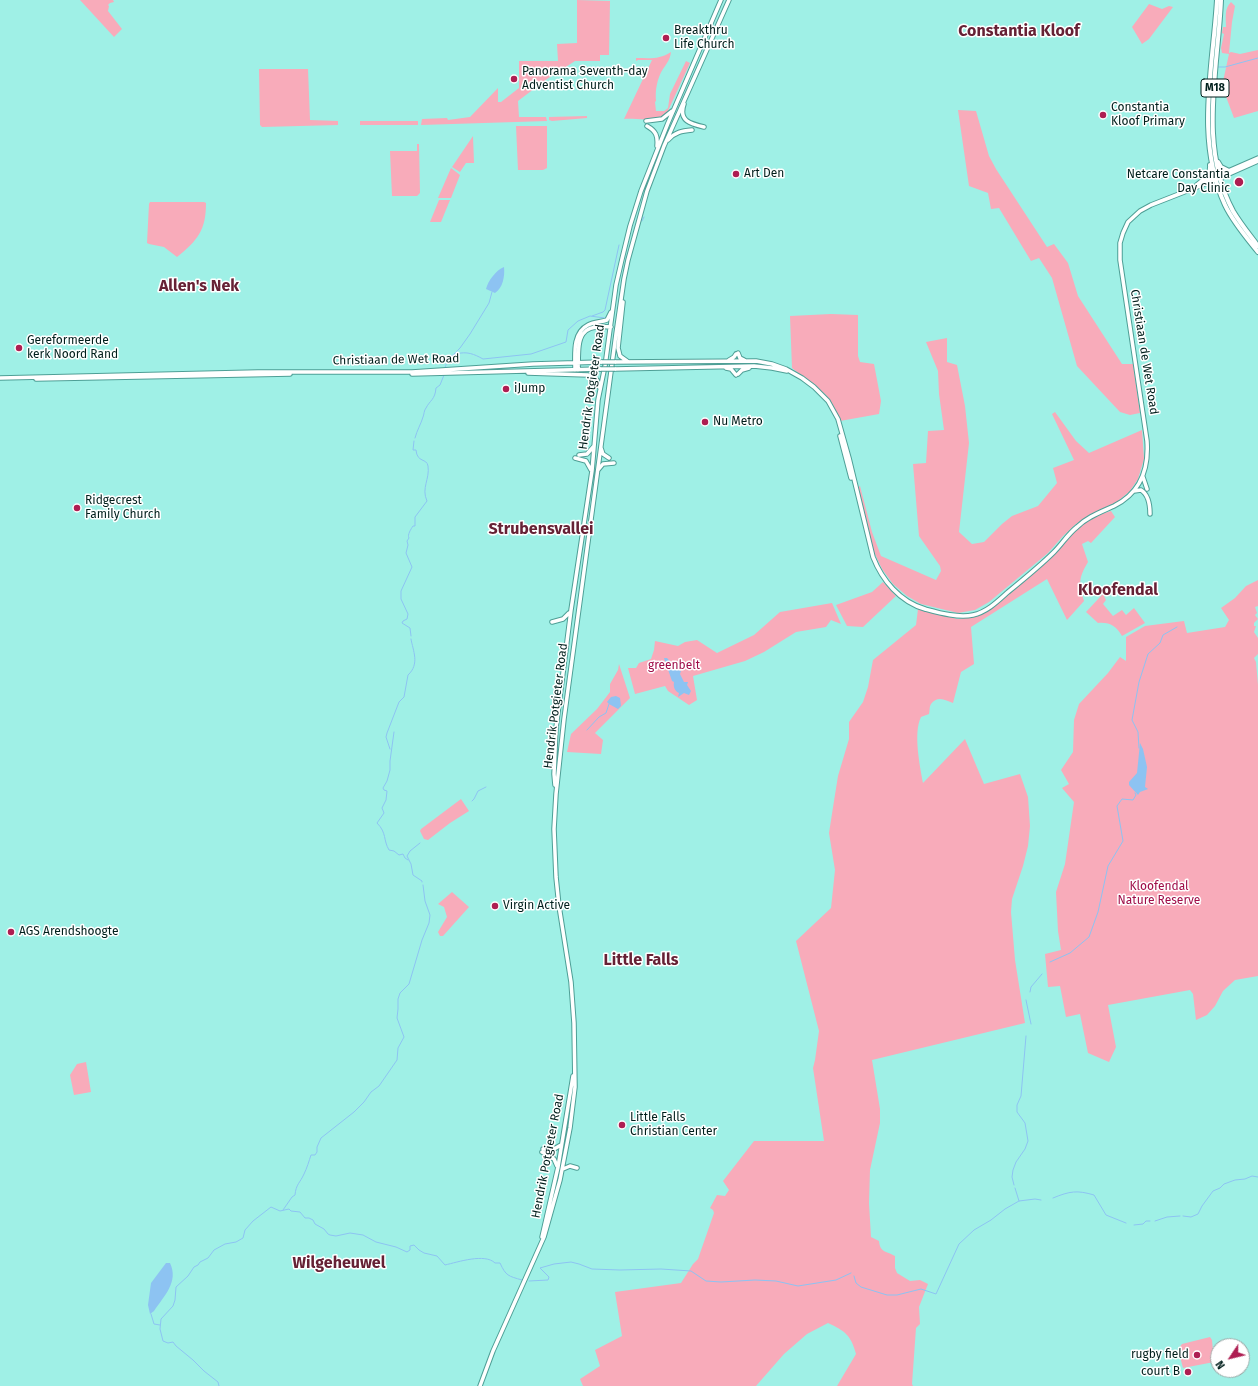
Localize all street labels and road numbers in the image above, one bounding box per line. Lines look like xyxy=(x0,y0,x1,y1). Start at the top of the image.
road number: M18 xyxy=(1201,79,1229,97)
street label: Christiaan de Wet Road xyxy=(1127,288,1161,416)
street label: Hendrik Potgieter Road xyxy=(576,323,608,451)
street label: Christiaan de Wet Road xyxy=(333,352,459,368)
street label: Hendrik Potgieter Road xyxy=(541,642,571,770)
street label: Hendrik Potgieter Road xyxy=(529,1093,567,1219)

